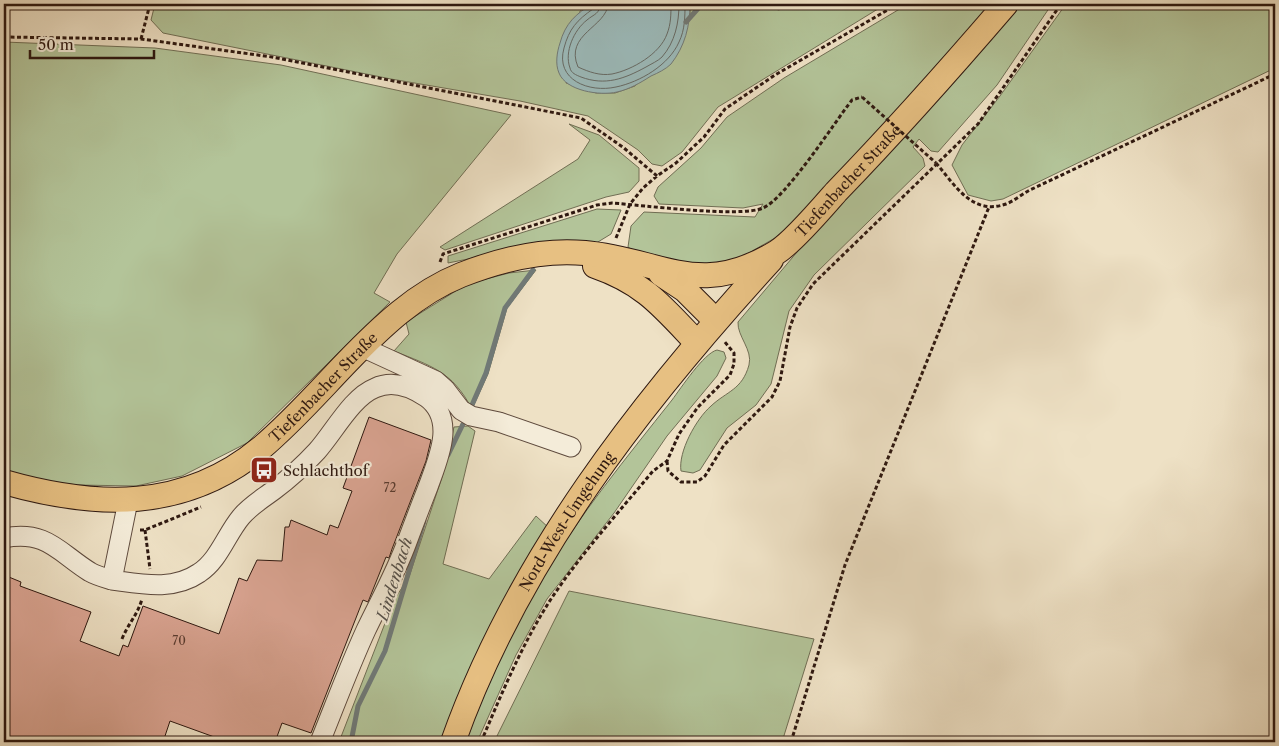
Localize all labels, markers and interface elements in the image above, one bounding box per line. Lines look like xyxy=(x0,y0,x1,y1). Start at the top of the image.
scale bar xyxy=(30,28,154,60)
text: 50 m xyxy=(38,35,74,54)
street label: Tiefenbacher Straße xyxy=(791,120,905,241)
street label: Tiefenbacher Straße xyxy=(265,328,381,446)
street label: Nord-West-Umgehung xyxy=(514,448,618,594)
bus stop icon: Schlachthof xyxy=(249,455,279,485)
place label: Schlachthof xyxy=(283,461,370,480)
house number: 72 xyxy=(384,480,397,495)
water label: Lindenbach xyxy=(371,535,416,625)
house number: 70 xyxy=(172,633,186,648)

